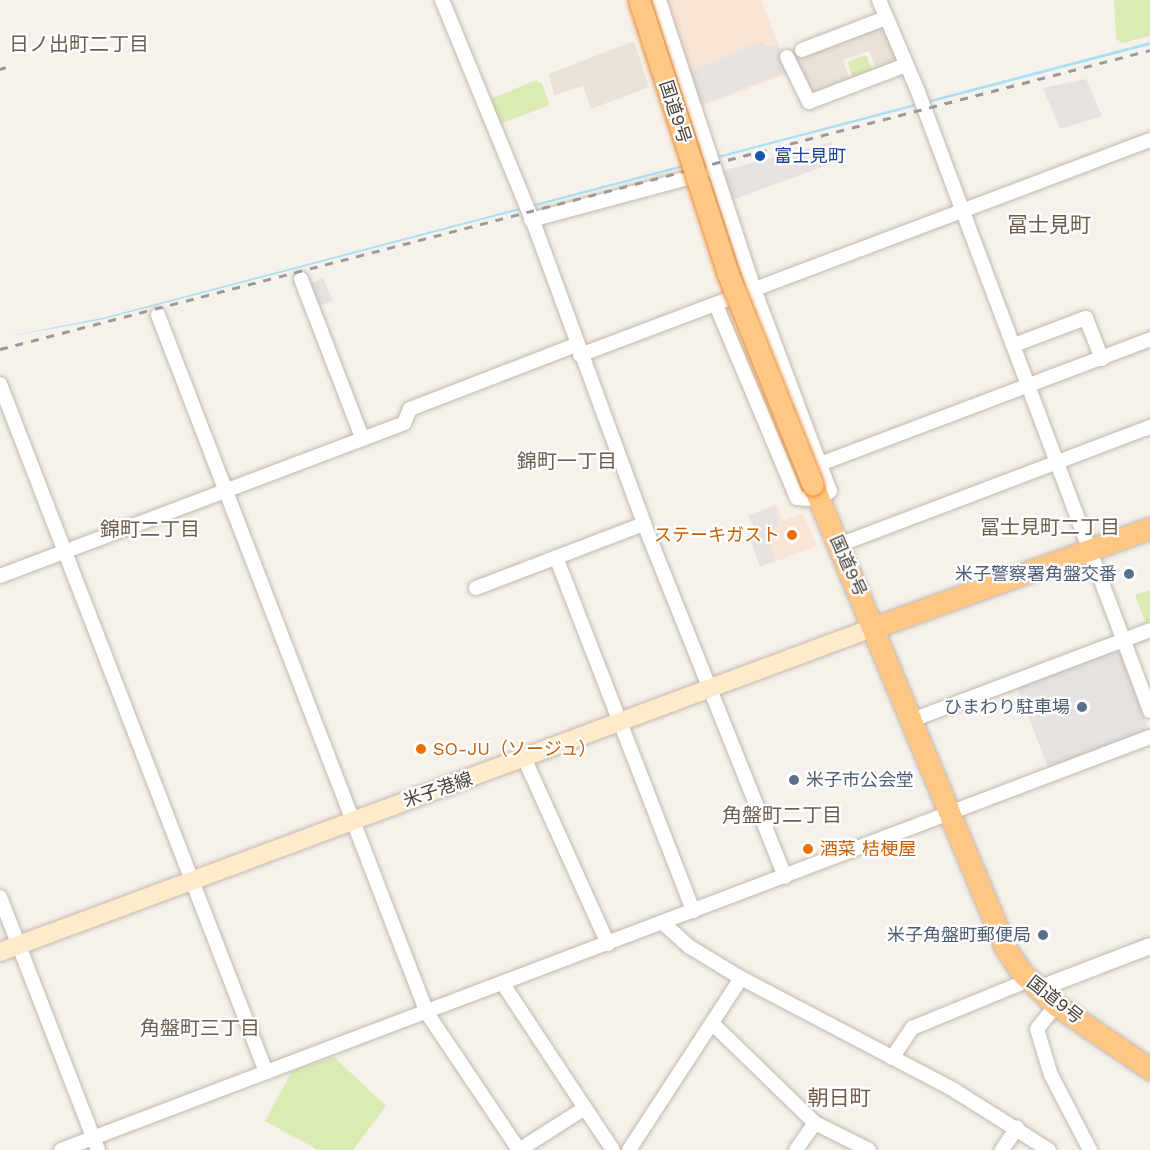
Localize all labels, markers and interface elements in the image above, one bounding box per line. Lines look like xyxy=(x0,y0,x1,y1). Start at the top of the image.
district label: 日ノ出町二丁目 xyxy=(9,32,149,56)
street label: 国道9号 xyxy=(655,78,695,146)
place label: 富士見町 xyxy=(774,145,846,167)
marker: 富士見町 xyxy=(751,147,769,165)
district label: 冨士見町 xyxy=(1007,212,1091,238)
district label: 錦町一丁目 xyxy=(517,449,617,473)
district label: 冨士見町二丁目 xyxy=(980,515,1120,539)
district label: 錦町二丁目 xyxy=(100,517,200,541)
place label: ステーキガスト xyxy=(654,524,780,546)
marker: ステーキガスト xyxy=(785,528,799,542)
street label: 国道9号 xyxy=(825,532,871,600)
place label: 米子警察署角盤交番 xyxy=(955,563,1117,585)
marker: 米子警察署角盤交番 xyxy=(1122,567,1136,581)
place label: ひまわり駐車場 xyxy=(944,696,1070,718)
marker: ひまわり駐車場 xyxy=(1075,700,1089,714)
place label: SO-JU（ソージュ） xyxy=(433,738,598,760)
marker: SO-JU（ソージュ） xyxy=(414,742,428,756)
street label: 米子港線 xyxy=(400,768,476,812)
place label: 米子市公会堂 xyxy=(806,769,914,791)
marker: 米子市公会堂 xyxy=(787,773,801,787)
district label: 角盤町二丁目 xyxy=(722,803,842,827)
place label: 酒菜 桔梗屋 xyxy=(820,838,916,860)
marker: 酒菜 桔梗屋 xyxy=(801,842,815,856)
place label: 米子角盤町郵便局 xyxy=(887,924,1031,946)
marker: 米子角盤町郵便局 xyxy=(1036,928,1050,942)
street label: 国道9号 xyxy=(1023,971,1087,1029)
district label: 角盤町三丁目 xyxy=(140,1016,260,1040)
district label: 朝日町 xyxy=(808,1085,870,1111)

